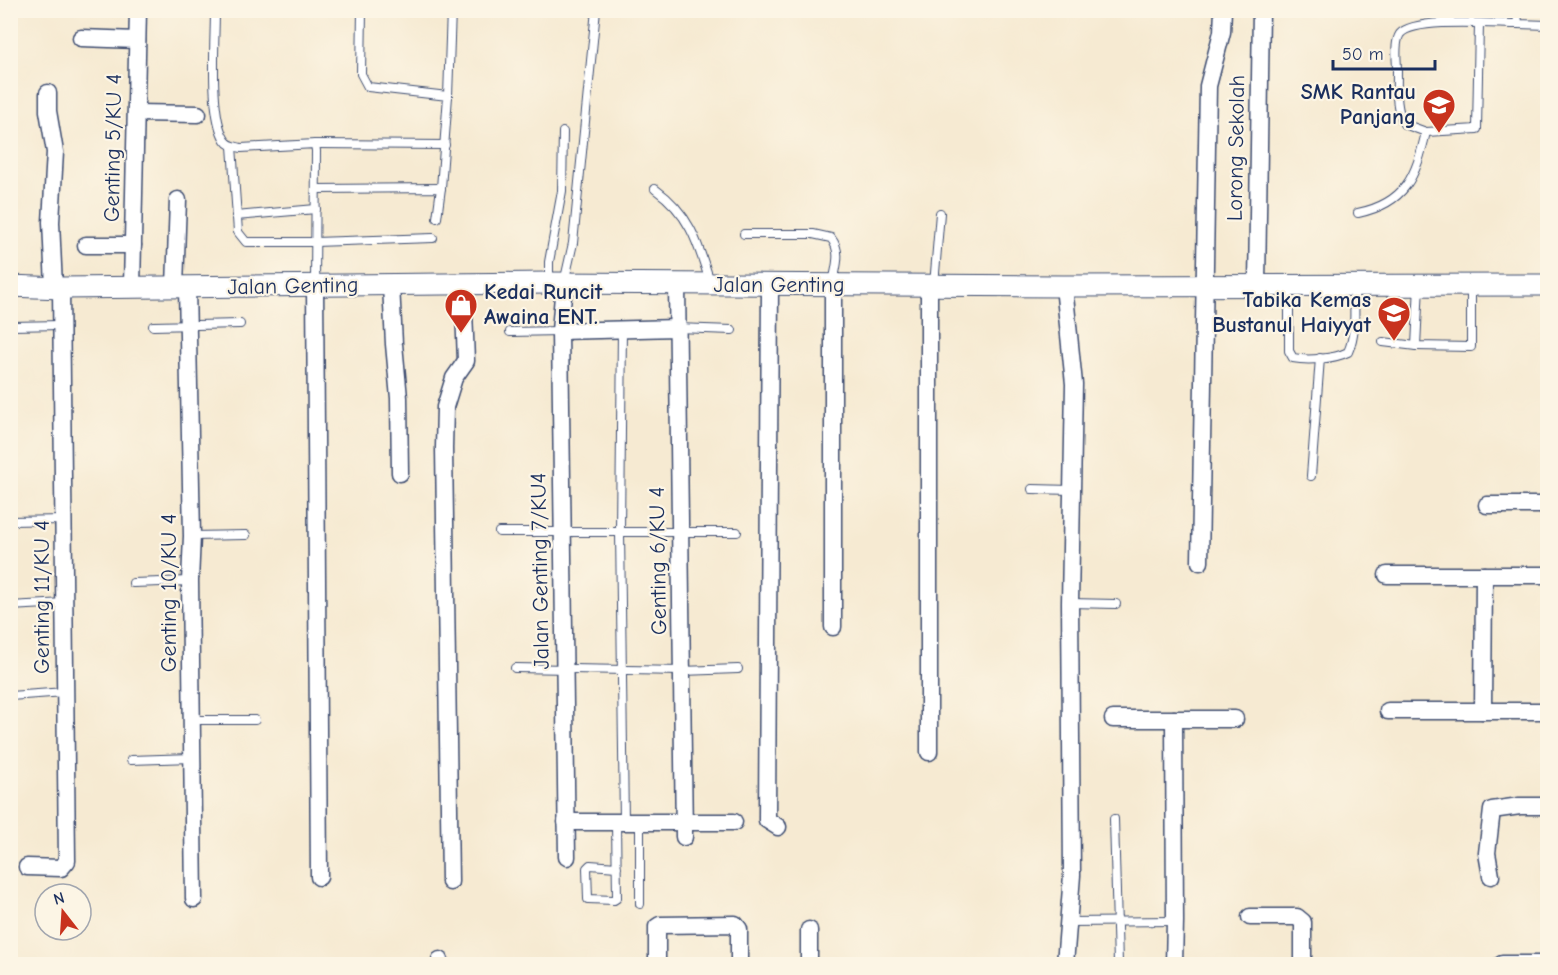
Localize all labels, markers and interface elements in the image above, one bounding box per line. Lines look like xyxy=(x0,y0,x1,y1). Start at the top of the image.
scale bar xyxy=(1333,33,1435,71)
text: 50 m xyxy=(1342,44,1384,65)
street label: Genting 5/KU 4 xyxy=(99,74,127,222)
street label: Lorong Sekolah xyxy=(1222,75,1250,221)
place label: SMK Rantau Panjang xyxy=(1301,79,1416,130)
school or university icon: SMK Rantau Panjang xyxy=(1421,87,1457,134)
street label: Jalan Genting xyxy=(227,272,359,300)
street label: Jalan Genting xyxy=(713,272,845,298)
place label: Kedai Runcit Awaina ENT. xyxy=(484,279,603,330)
shop icon: Kedai Runcit Awaina ENT. xyxy=(443,287,479,334)
place label: Tabika Kemas Bustanul Haiyyat xyxy=(1212,287,1372,338)
school or university icon: Tabika Kemas Bustanul Haiyyat xyxy=(1376,295,1412,342)
street label: Jalan Genting 7/KU4 xyxy=(525,472,555,670)
street label: Genting 6/KU 4 xyxy=(644,487,672,635)
street label: Genting 10/KU 4 xyxy=(156,514,182,672)
street label: Genting 11/KU 4 xyxy=(29,520,55,674)
north arrow xyxy=(33,882,93,942)
text: N xyxy=(51,888,67,909)

